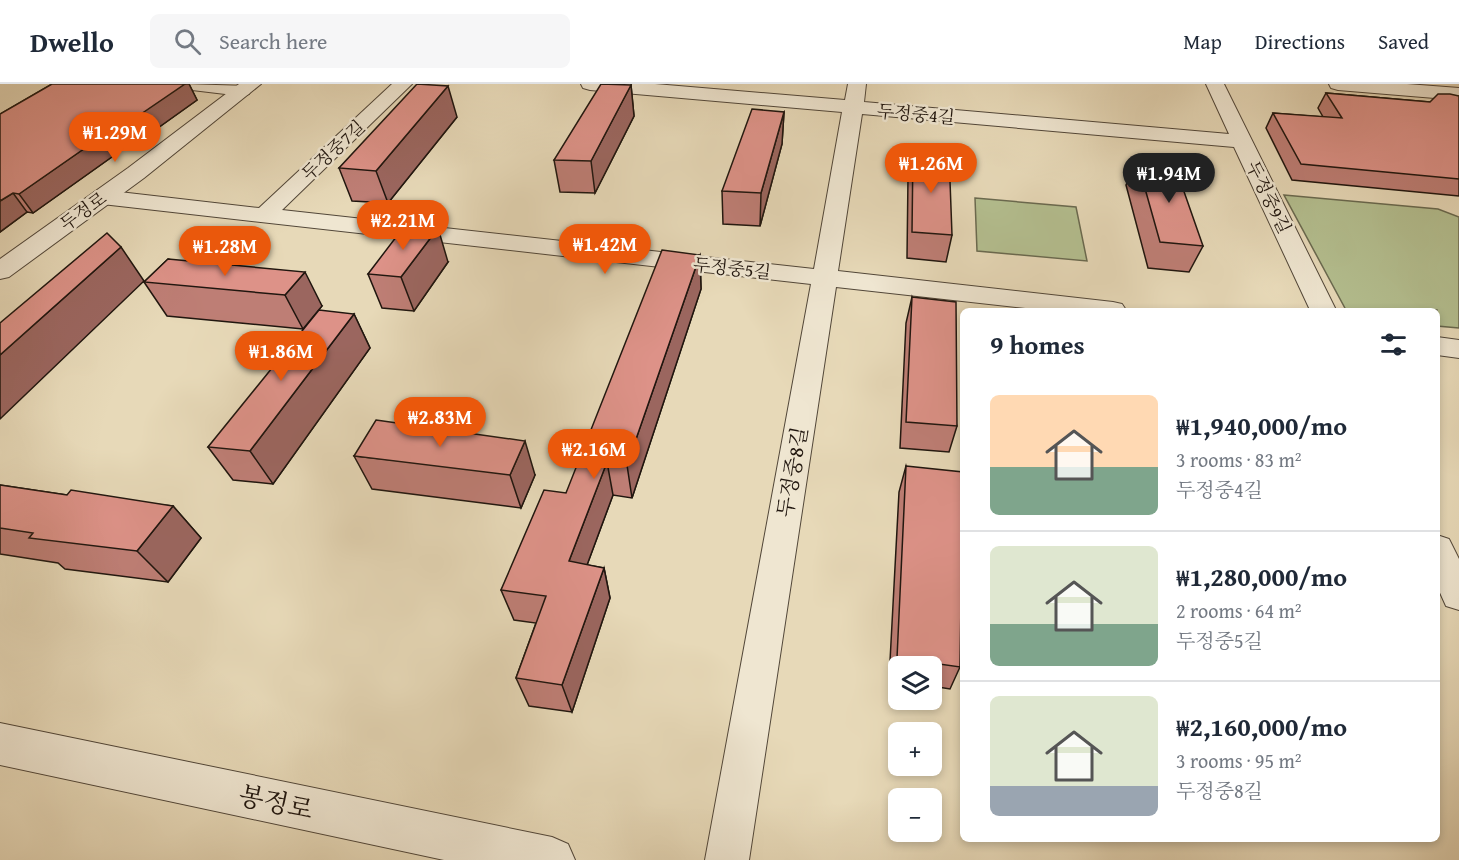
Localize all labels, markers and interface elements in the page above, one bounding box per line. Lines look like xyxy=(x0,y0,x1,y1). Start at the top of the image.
search box xyxy=(150,14,570,68)
text: Dwello xyxy=(30,21,114,62)
icon: search xyxy=(171,25,204,58)
text: Search here xyxy=(219,25,327,57)
text: Map xyxy=(1183,26,1222,57)
text: Directions xyxy=(1255,26,1345,57)
text: Saved xyxy=(1378,26,1429,57)
street label: 두정중4길 xyxy=(876,97,956,131)
pin: ₩1.29M xyxy=(66,112,164,163)
street label: 두정중7길 xyxy=(295,113,371,187)
text: ₩1.29M xyxy=(83,117,147,146)
pin: ₩1.26M xyxy=(882,143,980,194)
text: ₩1.26M xyxy=(899,148,963,177)
pin: ₩1.94M xyxy=(1120,153,1218,204)
street label: 두정중9길 xyxy=(1240,156,1298,238)
text: ₩1.94M xyxy=(1137,158,1201,187)
street label: 두정로 xyxy=(54,185,112,237)
pin: ₩2.21M xyxy=(354,200,452,251)
text: ₩2.21M xyxy=(371,205,435,234)
pin: ₩1.42M xyxy=(556,224,654,275)
pin: ₩1.28M xyxy=(176,226,274,277)
text: ₩1.42M xyxy=(573,229,637,258)
text: ₩1.28M xyxy=(193,231,257,260)
street label: 두정중5길 xyxy=(692,250,772,286)
text: 9 homes xyxy=(990,325,1085,364)
icon: filters xyxy=(1377,328,1410,361)
pin: ₩1.86M xyxy=(232,331,330,382)
text: ₩1.86M xyxy=(249,336,313,365)
pin: ₩2.83M xyxy=(391,397,489,448)
text: ₩2.83M xyxy=(408,402,472,431)
text: ₩1,940,000/mo xyxy=(1176,406,1347,445)
icon: home xyxy=(1038,419,1110,491)
street label: 두정중8길 xyxy=(769,424,815,520)
pin: ₩2.16M xyxy=(545,429,643,480)
text: ₩2.16M xyxy=(562,434,626,463)
text: 3 rooms · 83 m² xyxy=(1176,445,1302,474)
text: 두정중4길 xyxy=(1176,475,1263,504)
text: ₩1,280,000/mo xyxy=(1176,557,1347,596)
icon: home xyxy=(1038,570,1110,642)
text: 2 rooms · 64 m² xyxy=(1176,596,1302,625)
text: 두정중5길 xyxy=(1176,626,1263,655)
map controls xyxy=(888,656,942,842)
button: layers xyxy=(888,656,942,710)
text: ₩2,160,000/mo xyxy=(1176,707,1347,746)
icon: home xyxy=(1038,720,1110,792)
button: + xyxy=(888,722,942,776)
text: 3 rooms · 95 m² xyxy=(1176,746,1302,775)
street label: 봉정로 xyxy=(235,775,317,829)
text: 두정중8길 xyxy=(1176,776,1263,805)
button: − xyxy=(888,788,942,842)

